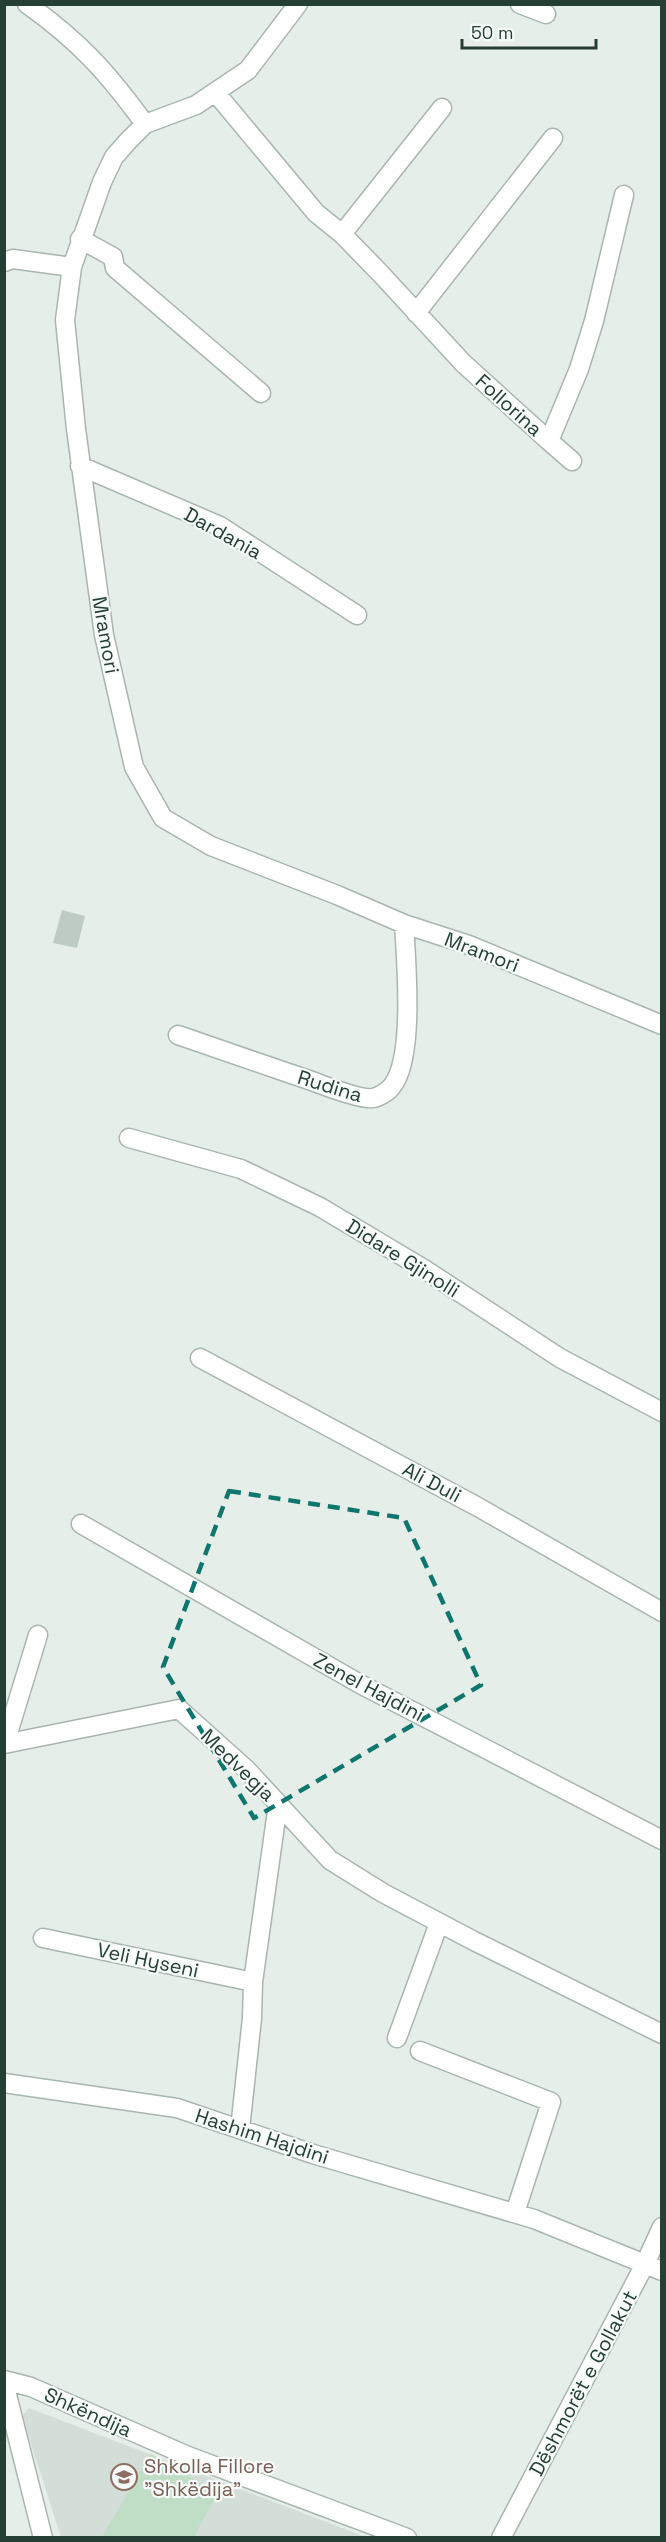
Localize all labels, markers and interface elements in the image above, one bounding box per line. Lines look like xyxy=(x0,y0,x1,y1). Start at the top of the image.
scale bar xyxy=(462,12,596,50)
text: 50 m xyxy=(471,21,513,44)
street label: Follorina xyxy=(470,368,548,442)
street label: Dardania xyxy=(180,501,266,565)
street label: Mramori xyxy=(86,594,126,676)
street label: Mramori xyxy=(441,926,523,978)
street label: Rudina xyxy=(294,1064,366,1108)
street label: Didare Gjinolli xyxy=(341,1213,465,1303)
street label: Ali Duli xyxy=(398,1456,466,1508)
street label: Zenel Hajdini xyxy=(309,1647,429,1727)
street label: Medvegja xyxy=(195,1723,281,1807)
street label: Veli Hyseni xyxy=(95,1937,201,1983)
street label: Hashim Hajdini xyxy=(192,2102,332,2170)
street label: Dëshmorët e Gollakut xyxy=(523,2286,643,2480)
street label: Shkëndija xyxy=(40,2381,136,2443)
place label: Shkolla Fillore "Shkëdija" xyxy=(144,2453,274,2502)
school or university icon: Shkolla Fillore "Shkëdija" xyxy=(109,2462,139,2492)

